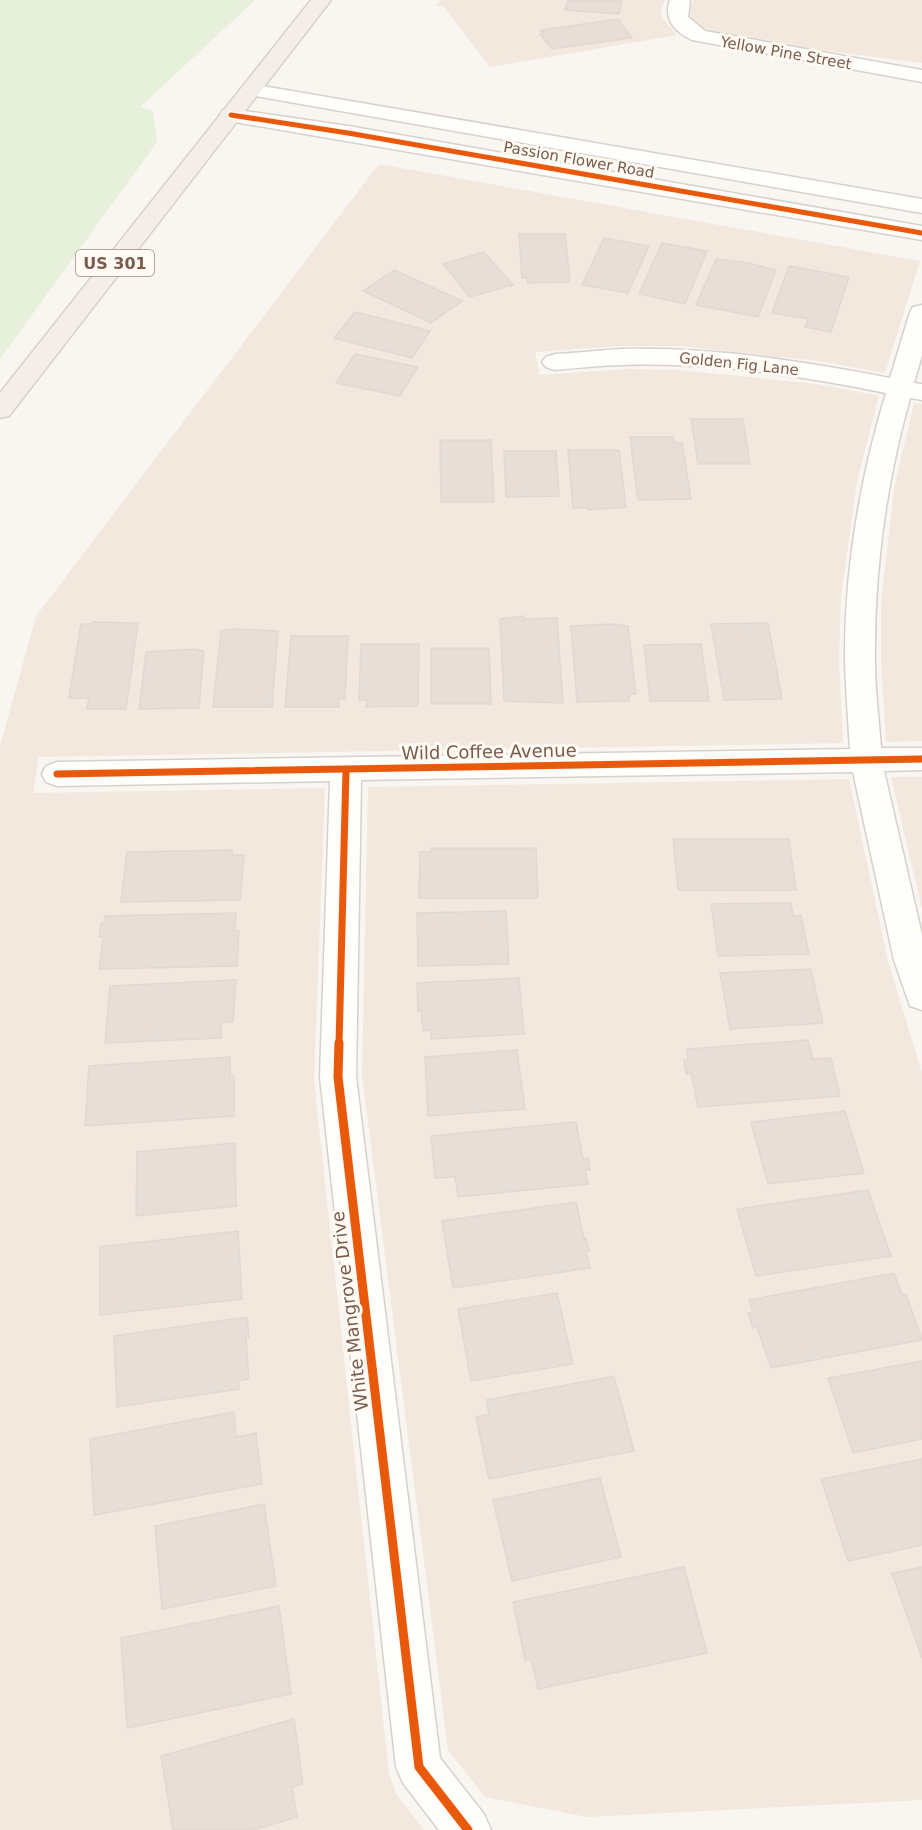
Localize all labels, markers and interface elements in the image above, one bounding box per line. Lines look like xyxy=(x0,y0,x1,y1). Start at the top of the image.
street label: Yellow Pine Street xyxy=(718,32,853,73)
street label: Passion Flower Road xyxy=(502,138,656,182)
road number: US 301 xyxy=(76,250,154,276)
street label: Golden Fig Lane xyxy=(678,349,800,379)
street label: Wild Coffee Avenue xyxy=(401,739,577,764)
street label: White Mangrove Drive xyxy=(327,1210,372,1412)

